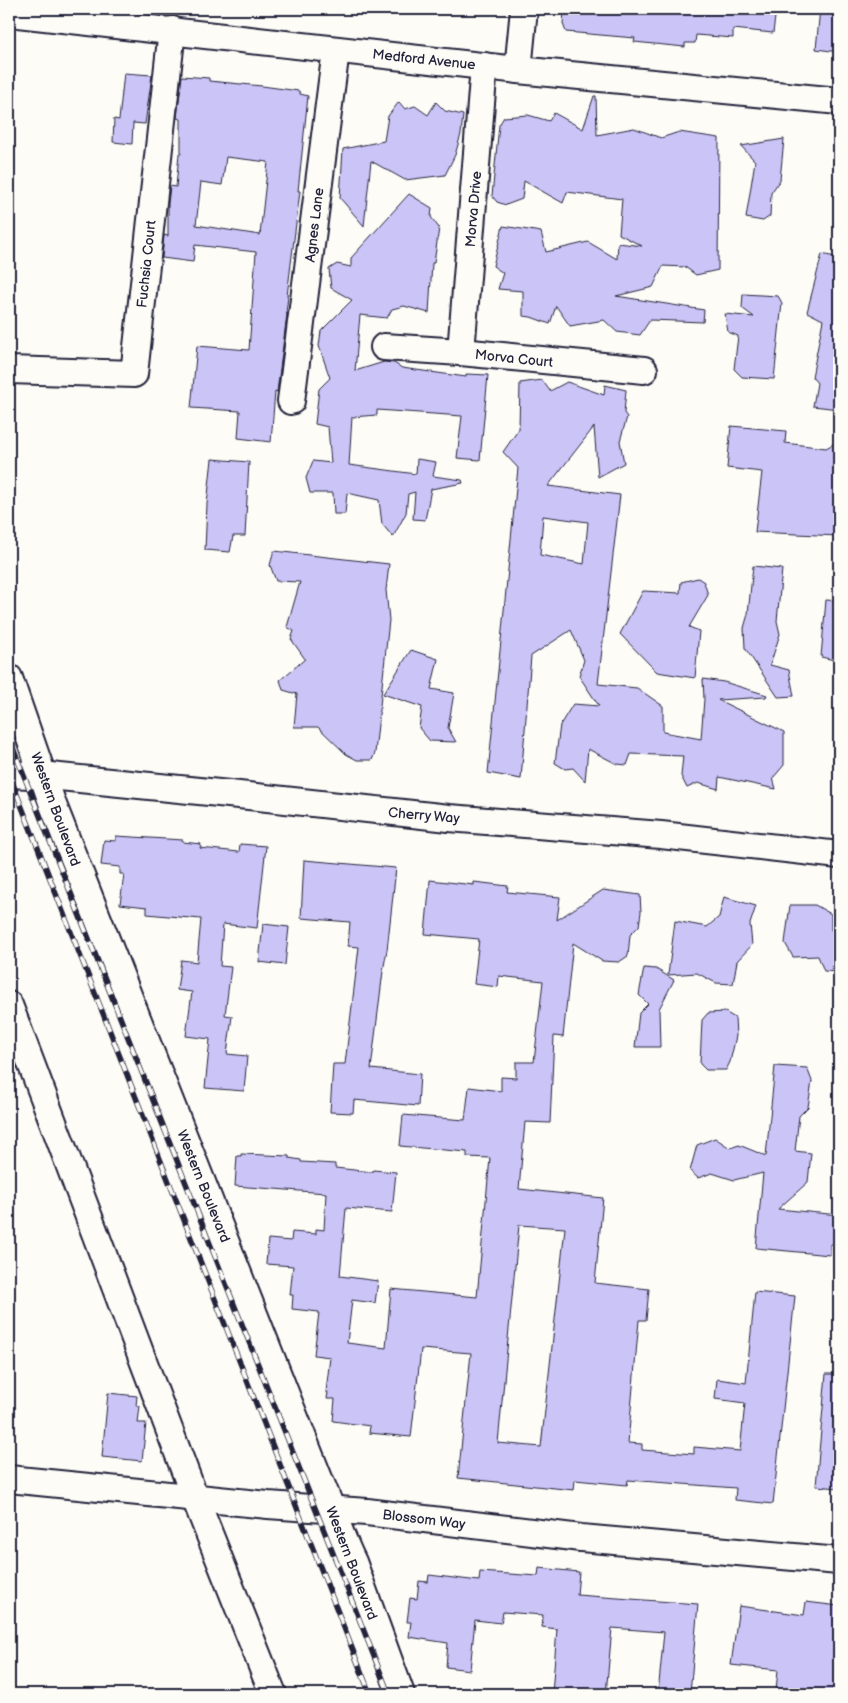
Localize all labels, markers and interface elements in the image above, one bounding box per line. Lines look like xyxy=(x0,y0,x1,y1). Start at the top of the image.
street label: Medford Avenue xyxy=(371,46,476,73)
street label: Morva Drive xyxy=(462,170,485,248)
street label: Agnes Lane xyxy=(301,187,328,263)
street label: Fuchsia Court xyxy=(133,219,160,309)
street label: Morva Court xyxy=(474,346,555,371)
street label: Western Boulevard xyxy=(27,750,84,868)
street label: Cherry Way xyxy=(388,804,461,827)
street label: Western Boulevard xyxy=(173,1127,234,1245)
street label: Western Boulevard xyxy=(322,1504,381,1622)
street label: Blossom Way xyxy=(382,1506,467,1533)

